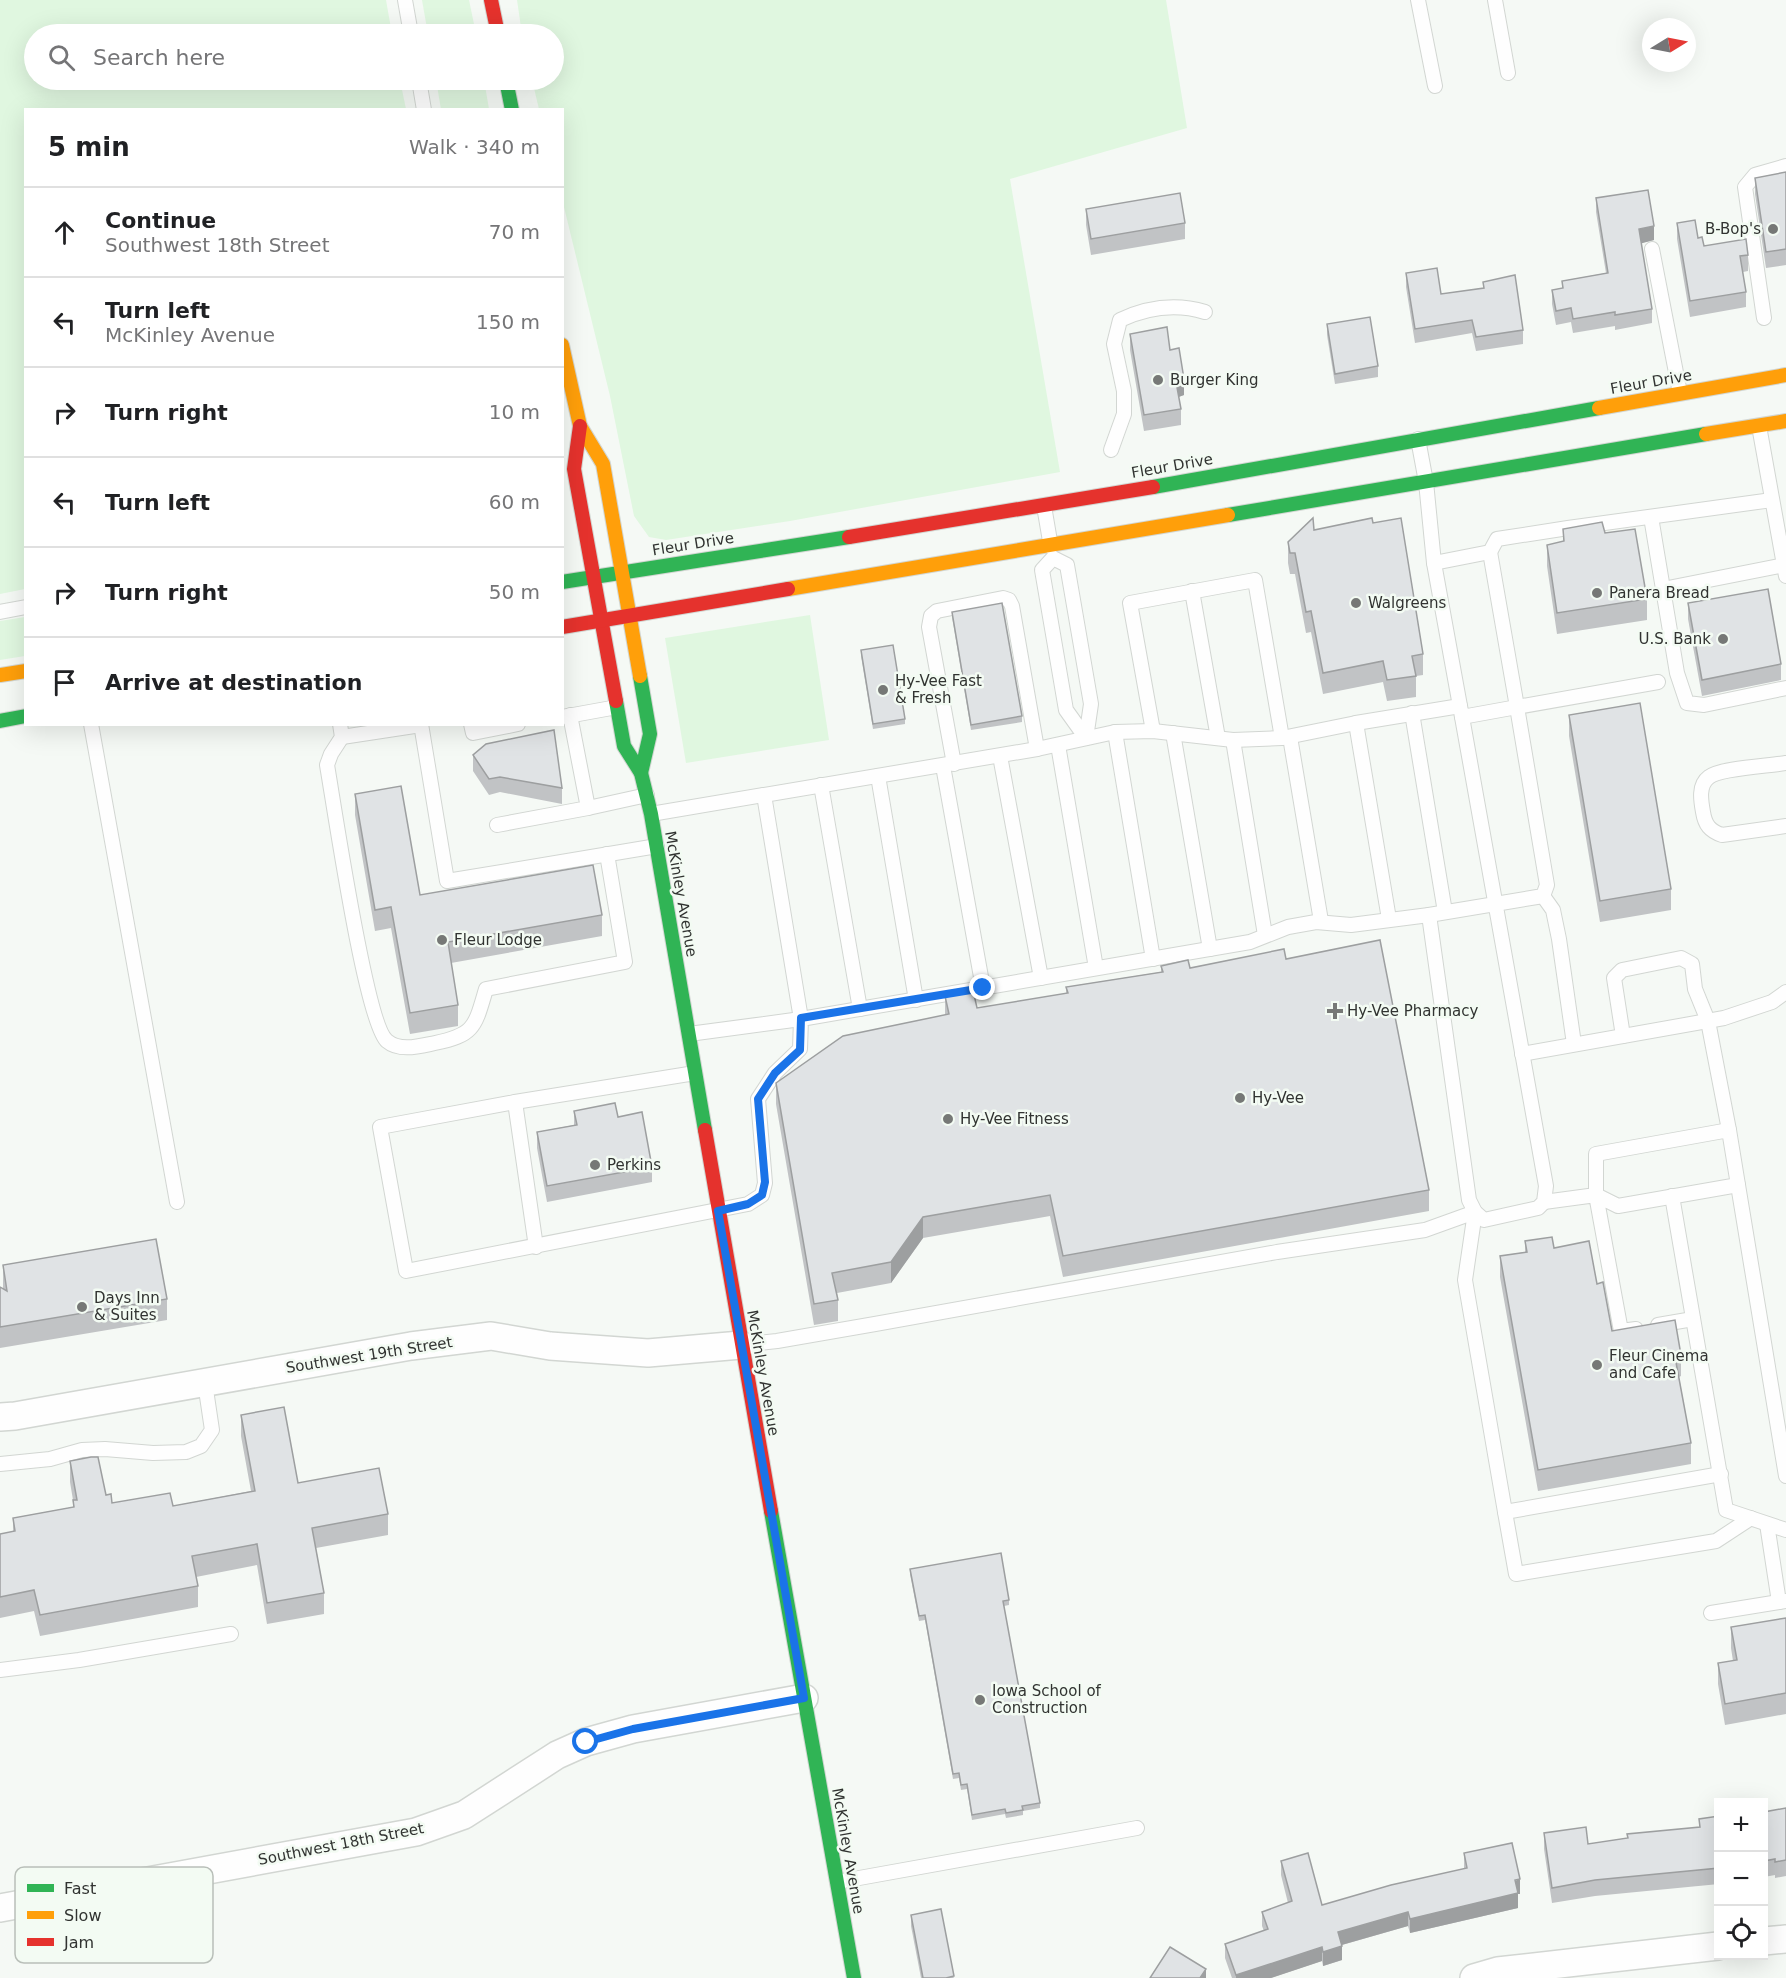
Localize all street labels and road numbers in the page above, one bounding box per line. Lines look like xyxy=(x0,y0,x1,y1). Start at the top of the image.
street label: Fleur Drive xyxy=(1609,366,1693,398)
street label: Fleur Drive xyxy=(1130,450,1214,482)
street label: Fleur Drive xyxy=(651,529,735,559)
street label: McKinley Avenue xyxy=(661,830,701,958)
street label: McKinley Avenue xyxy=(743,1309,783,1437)
street label: Southwest 19th Street xyxy=(284,1333,454,1377)
street label: McKinley Avenue xyxy=(828,1787,868,1915)
street label: Southwest 18th Street xyxy=(257,1819,425,1869)

